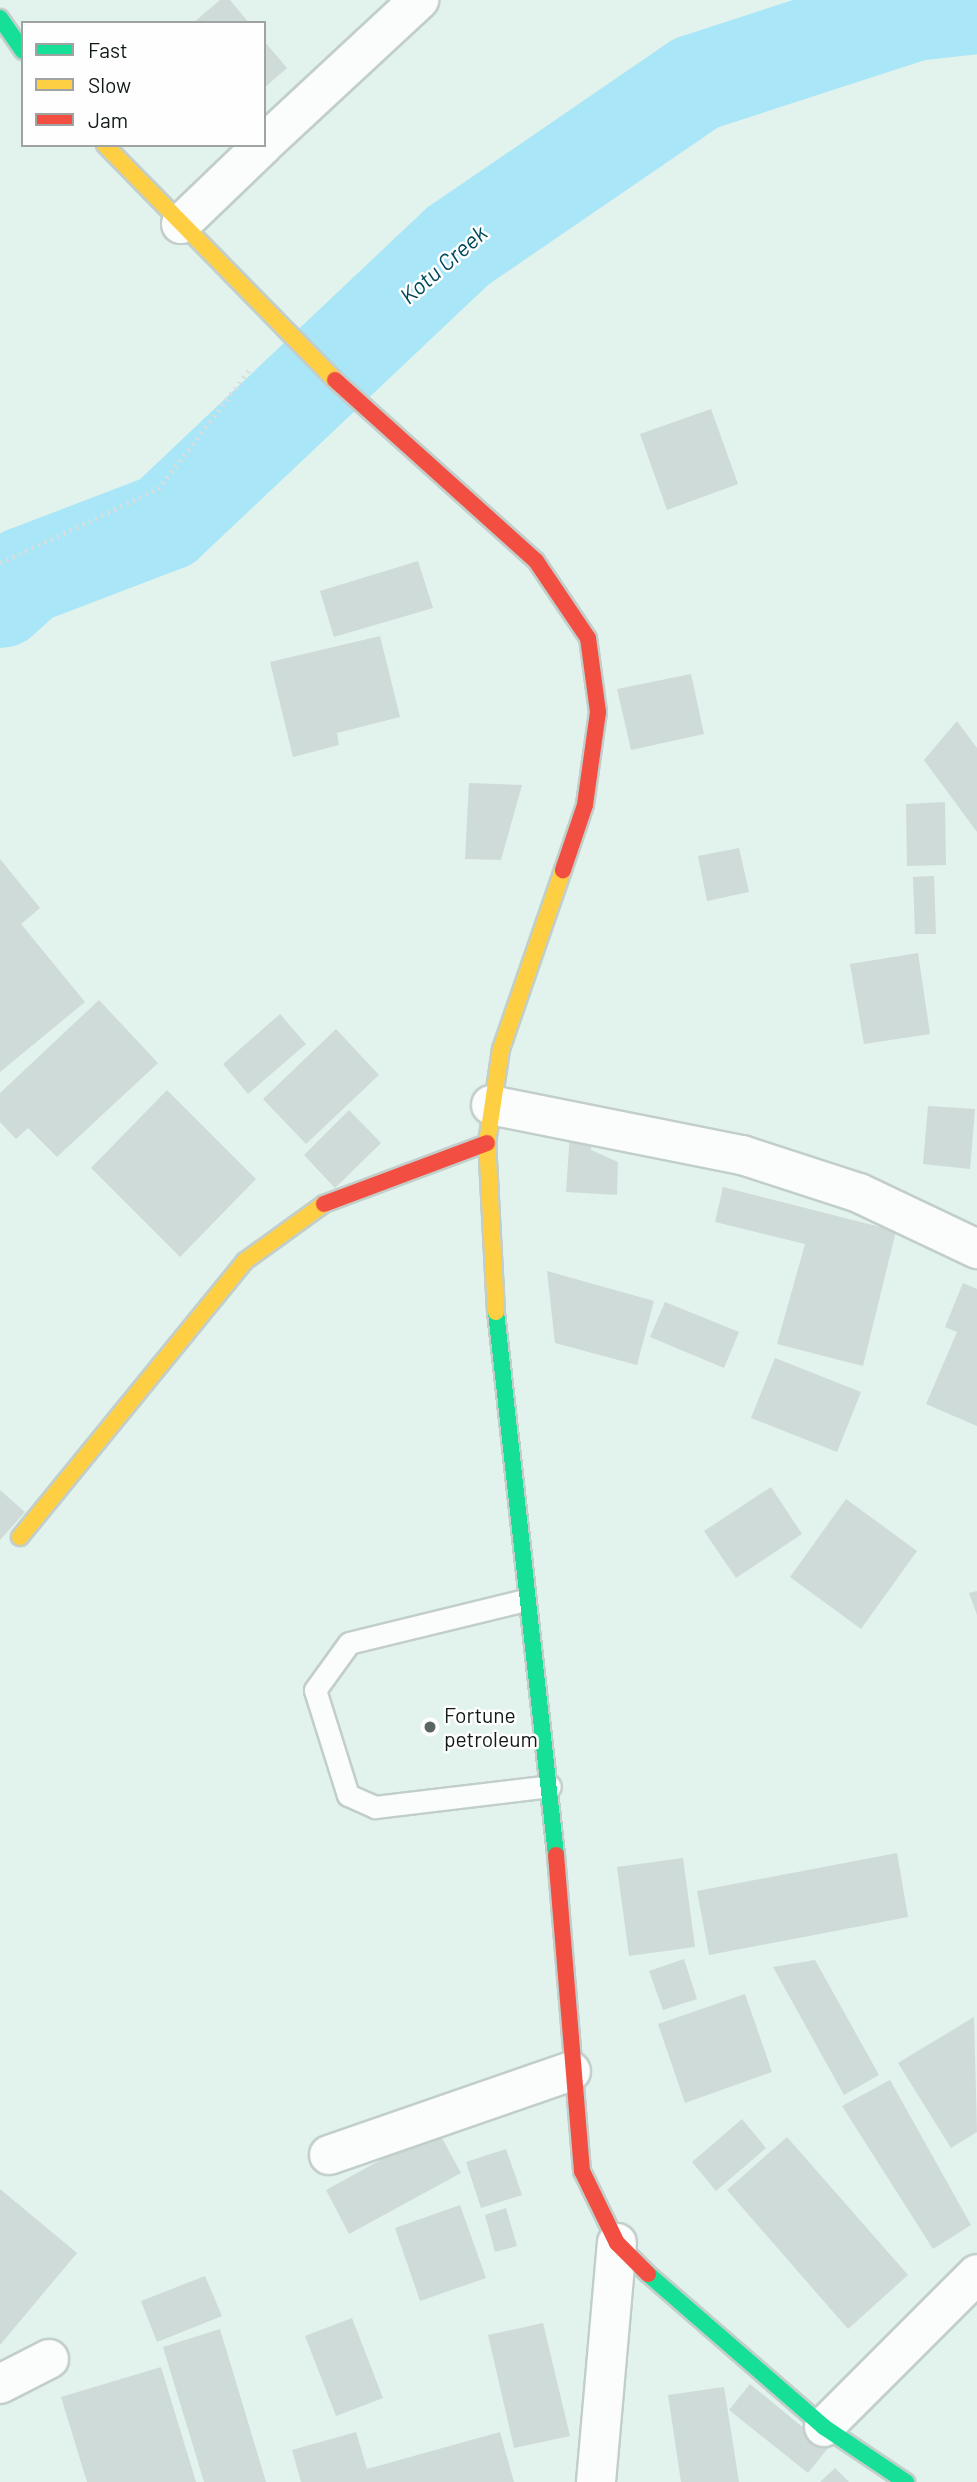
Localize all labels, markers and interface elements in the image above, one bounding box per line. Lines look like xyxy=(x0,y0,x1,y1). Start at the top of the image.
legend xyxy=(21,21,266,147)
text: Fast xyxy=(88,37,128,62)
text: Slow xyxy=(88,72,131,97)
text: Jam xyxy=(88,107,128,132)
water label: Kotu Creek xyxy=(394,219,492,309)
place label: Fortune petroleum xyxy=(444,1702,538,1752)
marker: Fortune petroleum xyxy=(422,1719,438,1735)

